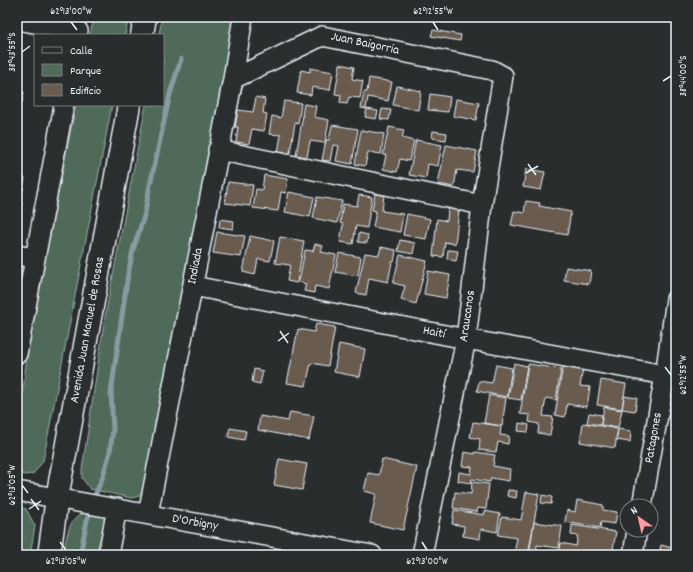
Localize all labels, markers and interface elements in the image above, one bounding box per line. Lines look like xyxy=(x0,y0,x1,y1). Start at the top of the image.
text: 62°13'00"W xyxy=(50,5,92,19)
text: 62°12'55"W xyxy=(413,5,453,19)
street label: Juan Baigorria xyxy=(329,27,402,61)
text: 38°43'55"S xyxy=(6,32,20,72)
legend xyxy=(34,34,164,106)
text: Calle xyxy=(70,43,93,60)
text: 38°44'00"S xyxy=(677,56,691,96)
text: Parque xyxy=(70,63,101,80)
text: Edificio xyxy=(70,83,101,100)
street label: Indiada xyxy=(183,245,209,286)
street label: Avenida Juan Manuel de Rosas xyxy=(66,255,110,405)
street label: Araucanos xyxy=(455,289,481,343)
street label: Haití xyxy=(421,322,448,345)
text: 62°12'55"W xyxy=(677,355,691,395)
street label: Patagones xyxy=(640,411,668,465)
text: 62°13'05"W xyxy=(6,465,20,505)
north arrow xyxy=(619,498,659,538)
text: N xyxy=(628,503,642,520)
street label: D'Orbigny xyxy=(170,510,220,537)
text: 62°13'05"W xyxy=(46,555,86,569)
text: 62°13'00"W xyxy=(406,555,448,569)

